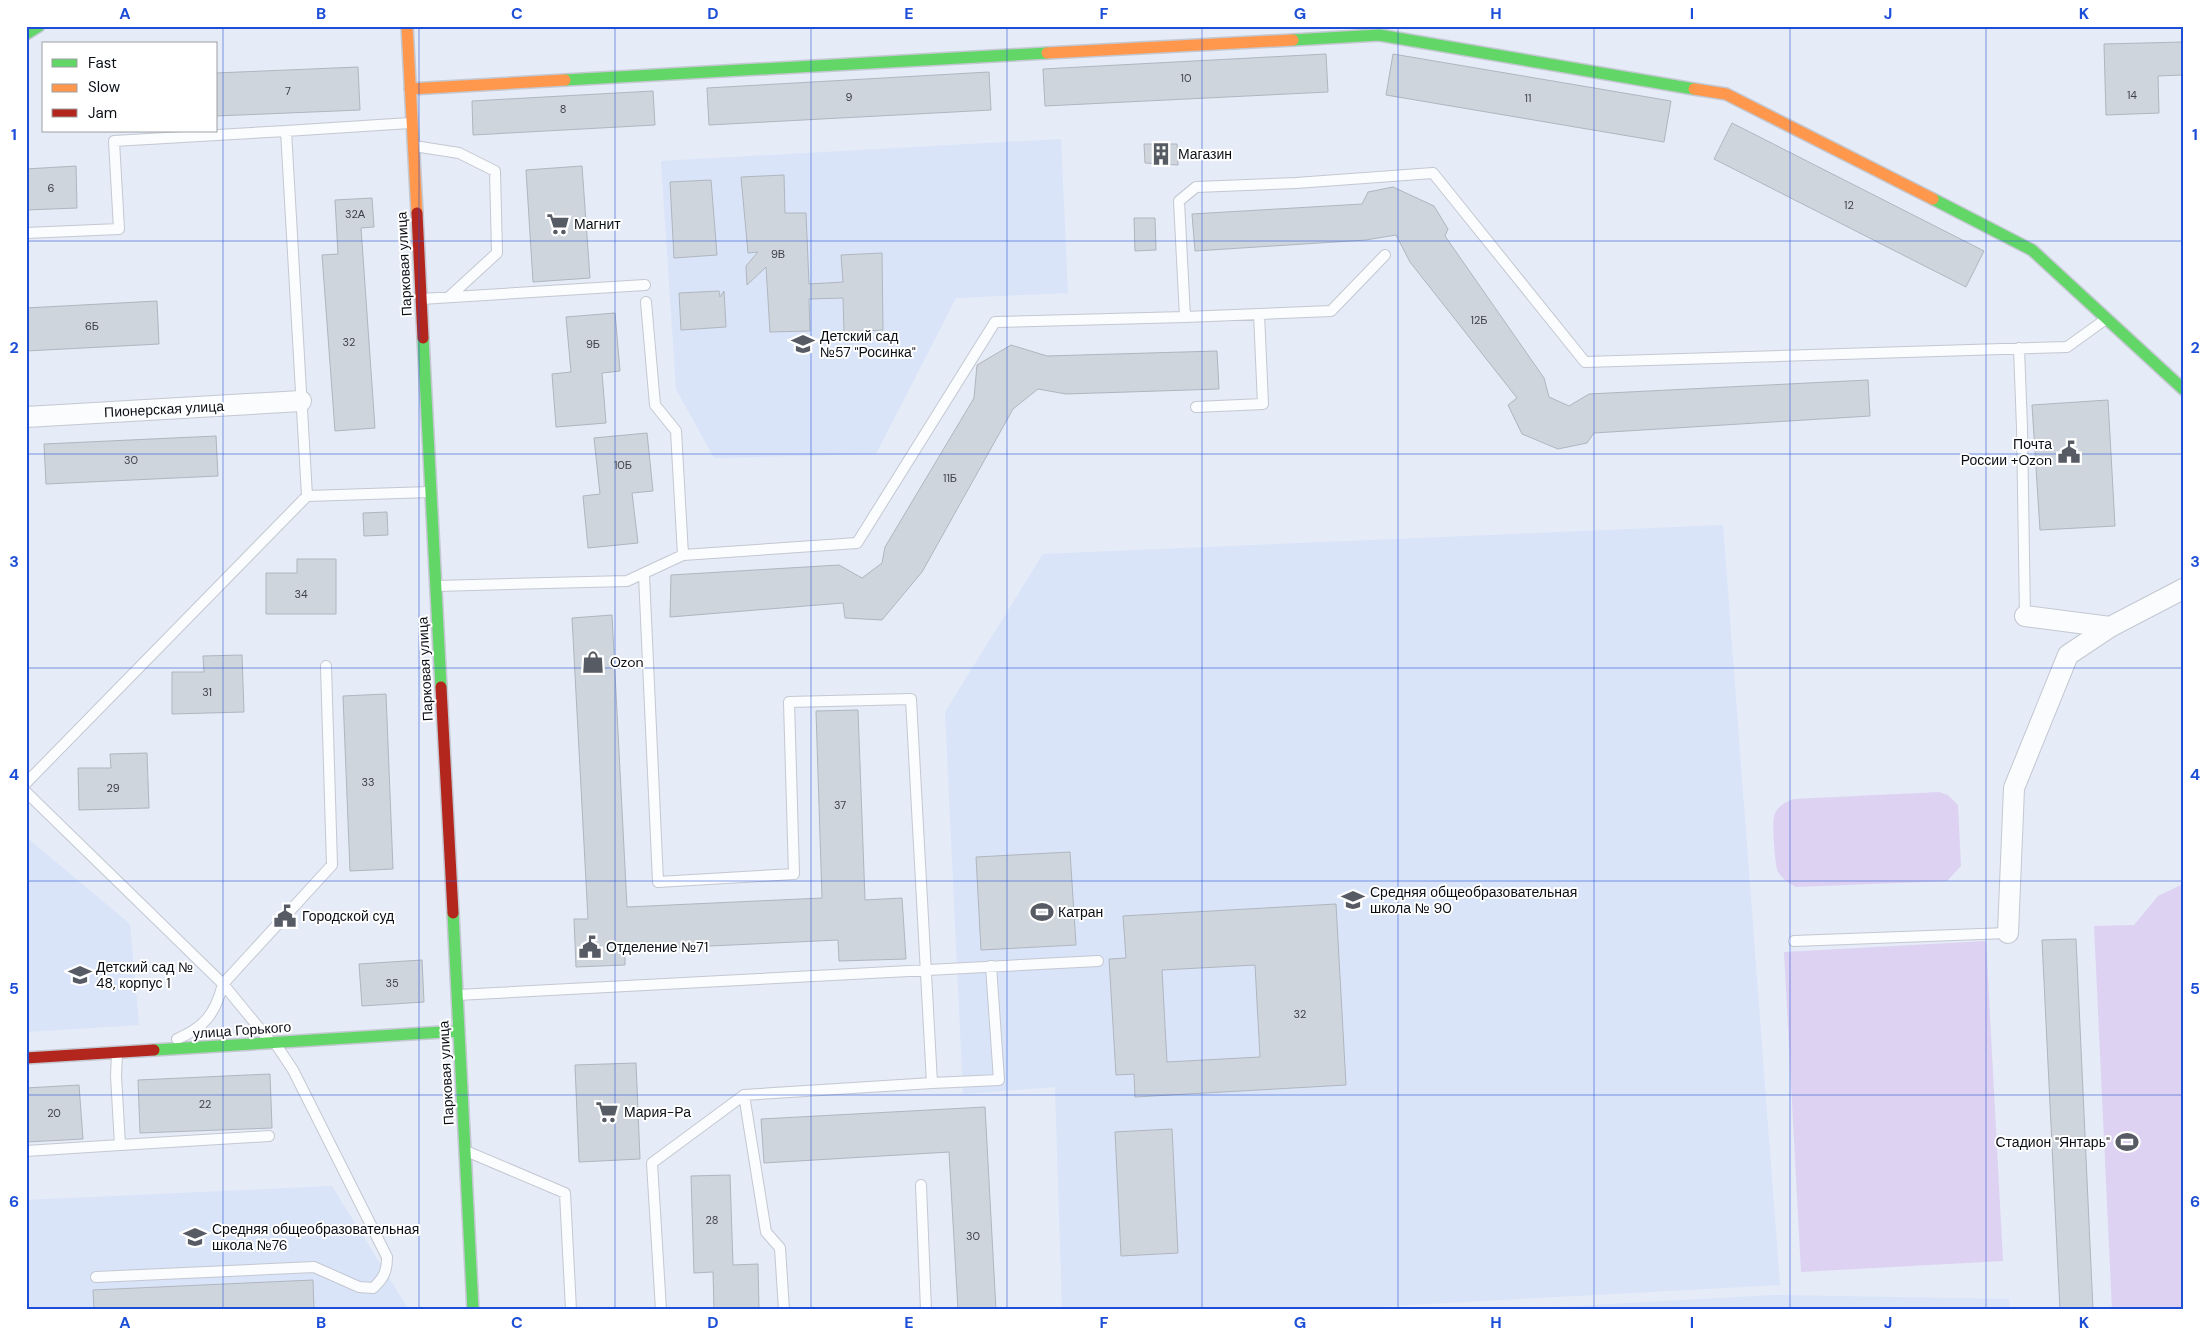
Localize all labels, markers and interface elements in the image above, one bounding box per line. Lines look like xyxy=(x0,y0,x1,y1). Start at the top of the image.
text: A xyxy=(119,3,131,24)
text: B xyxy=(316,3,326,24)
text: C xyxy=(511,3,523,24)
text: D xyxy=(707,3,719,24)
text: E xyxy=(904,3,914,24)
text: F xyxy=(1100,3,1109,24)
text: G xyxy=(1294,3,1306,24)
text: H xyxy=(1490,3,1502,24)
text: I xyxy=(1690,3,1694,24)
text: J xyxy=(1884,3,1892,24)
text: K xyxy=(2079,3,2090,24)
legend xyxy=(42,42,218,132)
text: Fast xyxy=(88,53,117,73)
house number: 10 xyxy=(1181,71,1191,85)
text: Slow xyxy=(88,77,121,97)
house number: 7 xyxy=(285,84,291,98)
house number: 14 xyxy=(2127,88,2137,102)
house number: 9 xyxy=(846,90,853,104)
house number: 11 xyxy=(1525,91,1531,105)
house number: 8 xyxy=(560,102,566,116)
text: Jam xyxy=(88,103,117,123)
text: 1 xyxy=(11,124,17,145)
text: 1 xyxy=(2192,124,2198,145)
building icon: Магазин xyxy=(1148,141,1174,167)
place label: Магазин xyxy=(1178,145,1232,163)
house number: 6 xyxy=(48,181,55,195)
house number: 12 xyxy=(1844,198,1854,212)
house number: 32А xyxy=(345,207,366,221)
street label: Парковая улица xyxy=(392,211,416,317)
supermarket icon: Магнит xyxy=(545,211,571,237)
place label: Магнит xyxy=(574,215,621,233)
house number: 9В xyxy=(771,247,785,261)
house number: 12Б xyxy=(1471,313,1488,327)
house number: 6Б xyxy=(85,319,99,333)
place label: Детский сад №57 "Росинка" xyxy=(820,327,916,361)
school or university icon: Детский сад №57 "Росинка" xyxy=(790,331,816,357)
house number: 32 xyxy=(343,335,355,349)
text: 2 xyxy=(9,337,19,358)
house number: 9Б xyxy=(586,337,600,351)
text: 2 xyxy=(2190,337,2200,358)
street label: Пионерская улица xyxy=(104,397,225,421)
place label: Почта России +Ozon xyxy=(1961,435,2052,469)
public building icon: Почта России +Ozon xyxy=(2056,439,2082,465)
house number: 30 xyxy=(124,453,138,467)
house number: 10Б xyxy=(614,458,632,472)
house number: 11Б xyxy=(943,471,957,485)
text: 3 xyxy=(9,551,19,572)
text: 3 xyxy=(2190,551,2200,572)
house number: 34 xyxy=(294,587,308,601)
street label: Парковая улица xyxy=(413,616,437,722)
shop icon: Ozon xyxy=(580,649,606,675)
place label: Ozon xyxy=(610,653,644,671)
house number: 31 xyxy=(202,685,212,699)
text: 4 xyxy=(9,764,19,785)
text: 4 xyxy=(2190,764,2200,785)
house number: 33 xyxy=(361,775,375,789)
house number: 29 xyxy=(106,781,120,795)
house number: 37 xyxy=(834,798,846,812)
place label: Средняя общеобразовательная школа № 90 xyxy=(1370,883,1577,917)
school or university icon: Средняя общеобразовательная школа № 90 xyxy=(1340,887,1366,913)
sports icon: Катран xyxy=(1029,899,1055,925)
public building icon: Городской суд xyxy=(272,903,298,929)
place label: Катран xyxy=(1058,903,1103,921)
place label: Городской суд xyxy=(302,907,394,925)
public building icon: Отделение №71 xyxy=(577,934,603,960)
place label: Отделение №71 xyxy=(606,938,708,956)
place label: Детский сад № 48, корпус 1 xyxy=(96,958,193,992)
school or university icon: Детский сад № 48, корпус 1 xyxy=(67,962,93,988)
house number: 35 xyxy=(385,976,399,990)
text: 5 xyxy=(9,978,19,999)
text: 5 xyxy=(2190,978,2200,999)
house number: 32 xyxy=(1294,1007,1306,1021)
street label: улица Горького xyxy=(192,1018,292,1042)
street label: Парковая улица xyxy=(434,1020,458,1126)
house number: 22 xyxy=(199,1097,211,1111)
supermarket icon: Мария-Ра xyxy=(594,1099,620,1125)
place label: Мария-Ра xyxy=(624,1103,691,1121)
house number: 20 xyxy=(47,1106,61,1120)
sports icon: Стадион "Янтарь" xyxy=(2114,1129,2140,1155)
place label: Стадион "Янтарь" xyxy=(1996,1133,2110,1151)
text: 6 xyxy=(9,1191,19,1212)
text: 6 xyxy=(2190,1191,2200,1212)
house number: 28 xyxy=(706,1213,718,1227)
place label: Средняя общеобразовательная школа №76 xyxy=(212,1220,419,1254)
school or university icon: Средняя общеобразовательная школа №76 xyxy=(182,1224,208,1250)
house number: 30 xyxy=(966,1229,980,1243)
text: A xyxy=(119,1312,131,1333)
text: B xyxy=(316,1312,326,1333)
text: C xyxy=(511,1312,523,1333)
text: D xyxy=(707,1312,719,1333)
text: E xyxy=(904,1312,914,1333)
text: F xyxy=(1100,1312,1109,1333)
text: G xyxy=(1294,1312,1306,1333)
text: H xyxy=(1490,1312,1502,1333)
text: I xyxy=(1690,1312,1694,1333)
text: J xyxy=(1884,1312,1892,1333)
text: K xyxy=(2079,1312,2090,1333)

